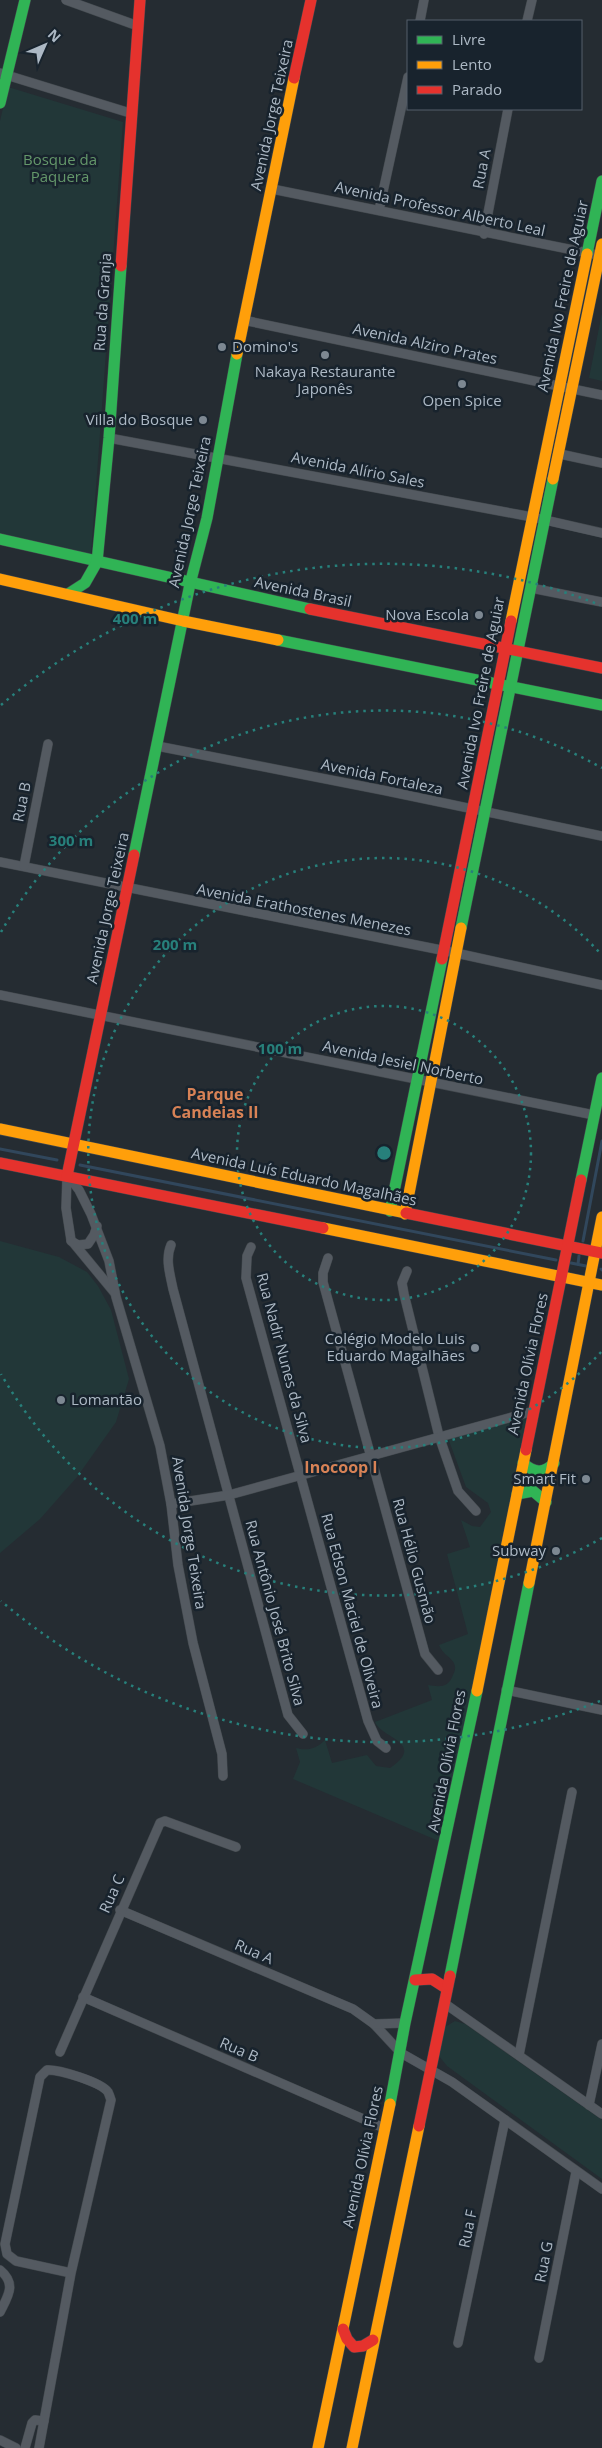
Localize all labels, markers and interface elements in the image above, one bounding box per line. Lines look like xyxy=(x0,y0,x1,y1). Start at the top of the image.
north arrow xyxy=(20,20,70,70)
legend xyxy=(407,20,582,110)
text: N xyxy=(44,25,65,46)
text: Livre xyxy=(452,29,486,49)
street label: Avenida Jorge Teixeira xyxy=(245,37,297,192)
text: Lento xyxy=(452,54,492,74)
text: Parado xyxy=(452,79,502,99)
street label: Rua A xyxy=(467,147,495,190)
park label: Bosque da Paquera xyxy=(23,149,97,186)
street label: Avenida Professor Alberto Leal xyxy=(333,176,547,240)
street label: Avenida Ivo Freire de Aguiar xyxy=(532,198,592,393)
street label: Rua da Granja xyxy=(89,252,115,352)
street label: Avenida Alziro Prates xyxy=(351,318,499,368)
place label: Domino's xyxy=(232,336,298,356)
marker: Domino's xyxy=(216,341,228,353)
marker: Nakaya Restaurante Japonês xyxy=(319,349,331,361)
place label: Nakaya Restaurante Japonês xyxy=(255,361,395,398)
marker: Open Spice xyxy=(456,378,468,390)
place label: Open Spice xyxy=(422,390,502,410)
place label: Villa do Bosque xyxy=(86,409,193,429)
marker: Villa do Bosque xyxy=(197,414,209,426)
street label: Avenida Jorge Teixeira xyxy=(163,434,215,589)
street label: Avenida Alírio Sales xyxy=(290,446,427,492)
street label: Avenida Brasil xyxy=(253,571,354,611)
street label: Avenida Ivo Freire de Aguiar xyxy=(452,595,508,791)
place label: Nova Escola xyxy=(385,604,469,624)
text: 400 m xyxy=(113,608,157,628)
marker: Nova Escola xyxy=(473,609,485,621)
street label: Avenida Fortaleza xyxy=(320,753,445,799)
street label: Rua B xyxy=(7,780,35,824)
text: 300 m xyxy=(49,830,93,850)
street label: Avenida Jorge Teixeira xyxy=(81,830,133,985)
street label: Avenida Erathostenes Menezes xyxy=(195,878,413,940)
text: 200 m xyxy=(153,934,197,954)
street label: Avenida Jesiel Norberto xyxy=(321,1035,485,1089)
text: 100 m xyxy=(258,1038,302,1058)
district label: Parque Candeias II xyxy=(171,1083,259,1123)
street label: Avenida Luís Eduardo Magalhães xyxy=(190,1142,419,1210)
centre of rings xyxy=(375,1144,393,1162)
street label: Rua Nadir Nunes da Silva xyxy=(253,1270,317,1445)
street label: Avenida Olívia Flores xyxy=(502,1291,552,1437)
place label: Colégio Modelo Luis Eduardo Magalhães xyxy=(325,1328,465,1365)
marker: Colégio Modelo Luis Eduardo Magalhães xyxy=(469,1342,481,1354)
place label: Lomantão xyxy=(71,1389,142,1409)
marker: Lomantão xyxy=(55,1394,67,1406)
street label: Avenida Jorge Teixeira xyxy=(168,1455,212,1611)
district label: Inocoop I xyxy=(304,1456,378,1478)
place label: Smart Fit xyxy=(513,1468,576,1488)
marker: Smart Fit xyxy=(580,1473,592,1485)
street label: Rua Hélio Gusmão xyxy=(389,1496,441,1626)
street label: Rua Edson Maciel de Oliveira xyxy=(317,1511,389,1711)
street label: Rua Antônio José Brito Silva xyxy=(242,1518,310,1708)
place label: Subway xyxy=(492,1540,546,1560)
marker: Subway xyxy=(550,1545,562,1557)
street label: Avenida Olívia Flores xyxy=(422,1688,470,1834)
street label: Rua C xyxy=(94,1871,128,1916)
street label: Rua A xyxy=(232,1934,277,1968)
street label: Rua B xyxy=(217,2032,262,2066)
street label: Avenida Olívia Flores xyxy=(337,2084,387,2230)
street label: Rua F xyxy=(453,2208,481,2250)
street label: Rua G xyxy=(529,2239,557,2284)

